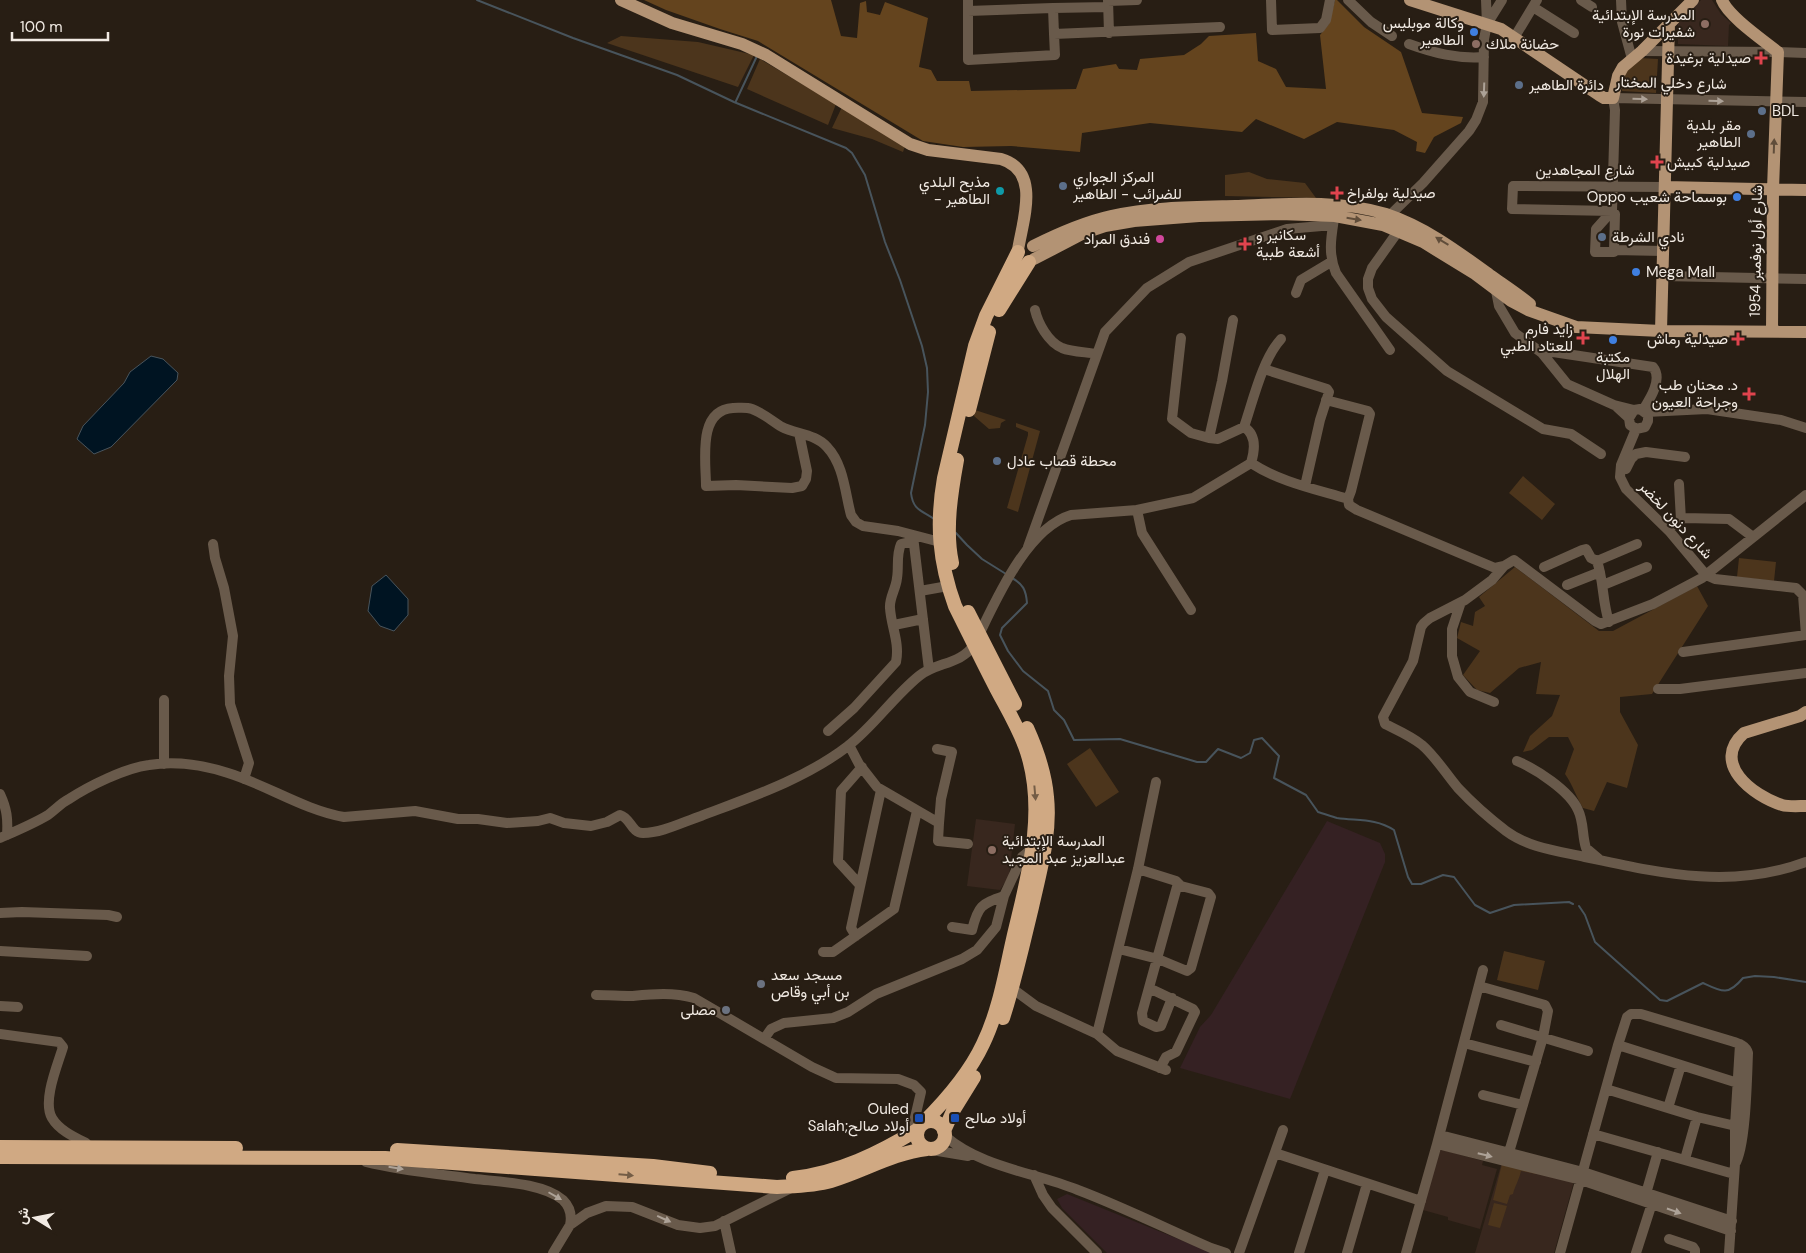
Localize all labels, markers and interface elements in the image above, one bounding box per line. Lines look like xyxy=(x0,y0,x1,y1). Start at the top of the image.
place label: المدرسة الإبتدائية شفيرات نورة xyxy=(1592,5,1695,42)
scale bar xyxy=(12,10,109,42)
place label: وكالة موبليس الطاهير xyxy=(1383,13,1464,50)
text: 100 m xyxy=(20,17,63,37)
marker: المدرسة الإبتدائية شفيرات نورة xyxy=(1699,18,1711,30)
marker: وكالة موبليس الطاهير xyxy=(1468,26,1480,38)
place label: حضانة ملاك xyxy=(1486,34,1559,54)
marker: حضانة ملاك xyxy=(1470,38,1482,50)
place label: صيدلية برغيدة xyxy=(1666,48,1751,68)
marker: صيدلية برغيدة xyxy=(1755,52,1767,64)
street label: شارع دخلي المختار xyxy=(1614,72,1727,97)
place label: دائرة الطاهير xyxy=(1528,75,1604,95)
marker: دائرة الطاهير xyxy=(1513,79,1525,91)
one-way arrow xyxy=(1480,82,1488,98)
one-way arrow xyxy=(1632,95,1648,103)
one-way arrow xyxy=(1708,97,1724,105)
place label: BDL xyxy=(1772,101,1799,121)
marker: BDL xyxy=(1756,105,1768,117)
place label: مقر بلدية الطاهير xyxy=(1686,115,1741,152)
marker: مقر بلدية الطاهير xyxy=(1745,128,1757,140)
one-way arrow xyxy=(1771,137,1779,153)
place label: صيدلية كبيش xyxy=(1667,152,1750,172)
marker: صيدلية كبيش xyxy=(1651,156,1663,168)
street label: شارع المجاهدين xyxy=(1535,160,1635,181)
place label: المركز الجواري للضرائب - الطاهير xyxy=(1072,167,1182,204)
place label: مذبح البلدي - الطاهير xyxy=(919,172,990,209)
marker: المركز الجواري للضرائب - الطاهير xyxy=(1057,180,1069,192)
place label: صيدلية بولفراخ xyxy=(1347,183,1436,204)
marker: مذبح البلدي - الطاهير xyxy=(994,185,1006,197)
street label: شارع أول نوفمبر 1954 xyxy=(1745,185,1768,317)
marker: صيدلية بولفراخ xyxy=(1331,187,1343,199)
place label: Oppo بوسماحة شعيب xyxy=(1587,187,1727,207)
marker: Oppo بوسماحة شعيب xyxy=(1731,191,1743,203)
one-way arrow xyxy=(1346,215,1362,223)
place label: سكانير و أشعة طبية xyxy=(1256,225,1320,262)
place label: نادي الشرطة xyxy=(1612,227,1685,250)
place label: فندق المراد xyxy=(1084,229,1150,249)
marker: نادي الشرطة xyxy=(1596,231,1608,243)
marker: فندق المراد xyxy=(1154,233,1166,245)
one-way arrow xyxy=(1435,236,1448,245)
marker: سكانير و أشعة طبية xyxy=(1238,237,1252,251)
place label: Mega Mall xyxy=(1646,262,1715,282)
marker: Mega Mall xyxy=(1630,266,1642,278)
place label: زايد فارم للعتاد الطبي xyxy=(1500,319,1573,359)
place label: صيدلية رماش xyxy=(1647,329,1728,349)
marker: زايد فارم للعتاد الطبي xyxy=(1577,332,1589,344)
marker: صيدلية رماش xyxy=(1732,333,1744,345)
marker: مكتبة الهلال xyxy=(1607,334,1619,346)
place label: مكتبة الهلال xyxy=(1596,347,1630,384)
place label: د. محنان طب وجراحة العيون xyxy=(1652,375,1738,412)
marker: د. محنان طب وجراحة العيون xyxy=(1742,387,1756,401)
place label: محطة قصاب عادل xyxy=(1007,451,1116,471)
marker: محطة قصاب عادل xyxy=(991,455,1003,467)
street label: شارع دنون لخضر xyxy=(1633,476,1717,564)
one-way arrow xyxy=(1031,785,1039,801)
place label: المدرسة الإبتدائية عبدالعزيز عبد المجيد xyxy=(1002,831,1125,868)
marker: المدرسة الإبتدائية عبدالعزيز عبد المجيد xyxy=(986,844,998,856)
place label: مسجد سعد بن أبي وقاص xyxy=(771,965,849,1005)
marker: مسجد سعد بن أبي وقاص xyxy=(755,978,767,990)
place label: مصلى xyxy=(681,1000,716,1020)
marker: مصلى xyxy=(720,1004,732,1016)
place label: Ouled Salah;أولاد صالح xyxy=(808,1099,910,1137)
place label: أولاد صالح xyxy=(965,1108,1026,1129)
marker: Ouled Salah;أولاد صالح xyxy=(913,1112,925,1124)
marker: أولاد صالح xyxy=(949,1112,961,1124)
one-way arrow xyxy=(1477,1151,1492,1159)
one-way arrow xyxy=(388,1164,404,1172)
one-way arrow xyxy=(618,1172,634,1180)
one-way arrow xyxy=(548,1192,563,1200)
north arrow xyxy=(10,1193,60,1243)
text: ش xyxy=(12,1206,33,1226)
one-way arrow xyxy=(1667,1207,1682,1215)
one-way arrow xyxy=(657,1216,671,1224)

